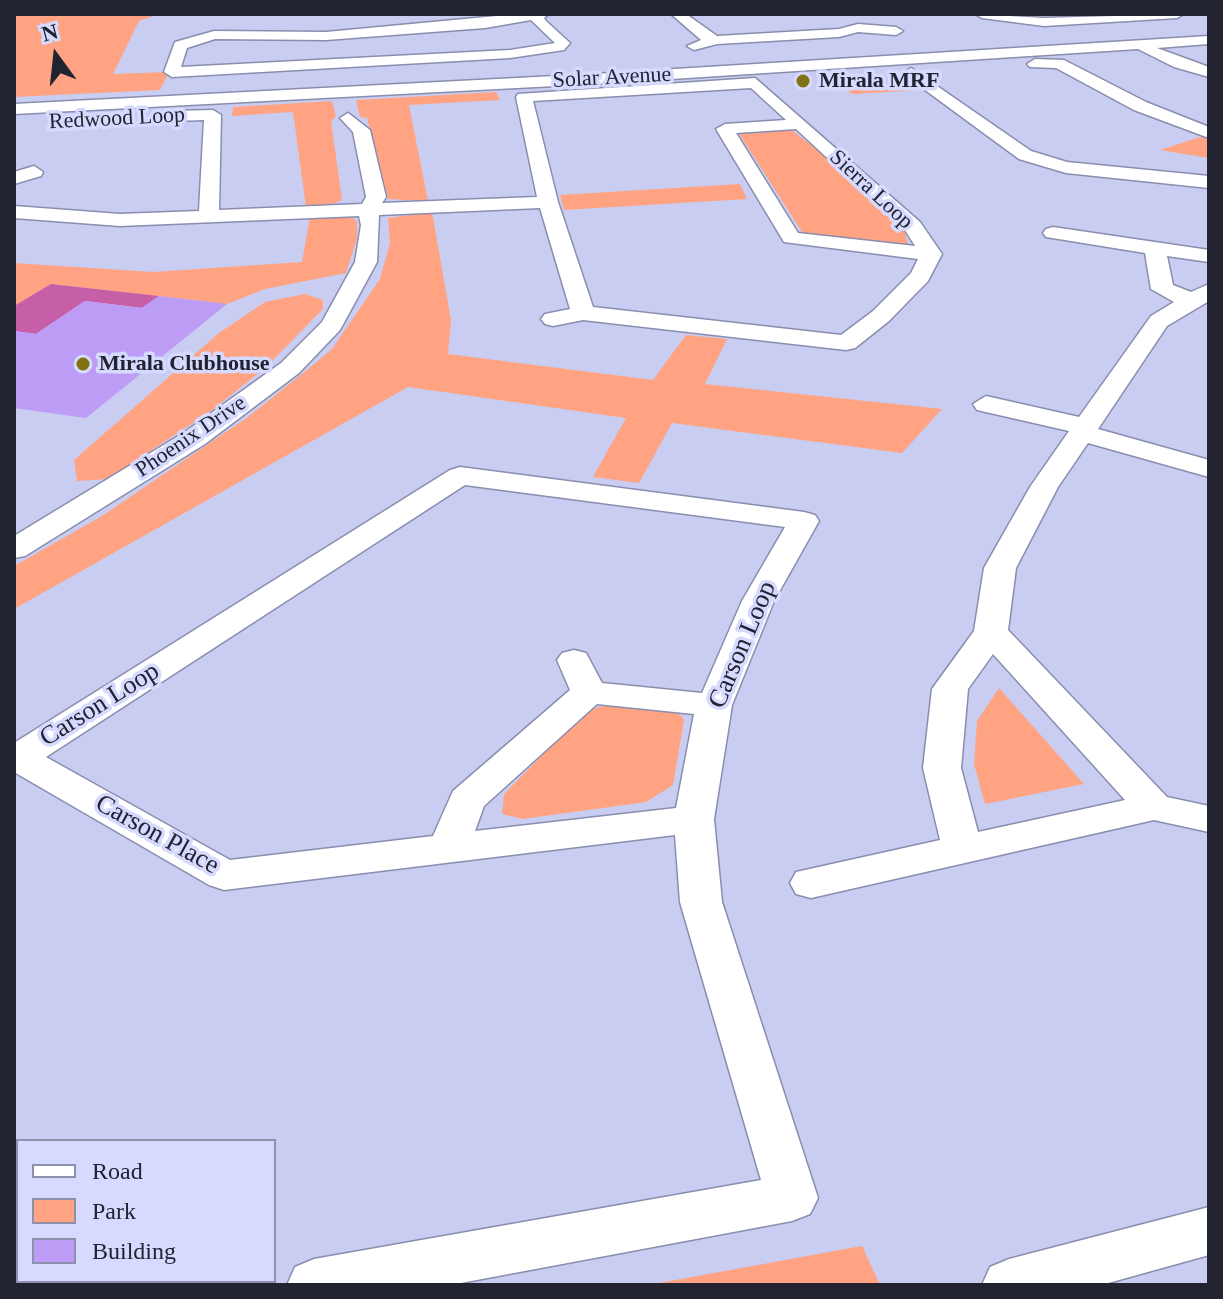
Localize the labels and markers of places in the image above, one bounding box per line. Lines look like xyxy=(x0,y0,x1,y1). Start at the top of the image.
place label: Mirala MRF xyxy=(819,68,939,94)
marker: Mirala MRF xyxy=(794,72,812,90)
place label: Mirala Clubhouse xyxy=(99,351,270,377)
marker: Mirala Clubhouse xyxy=(74,355,92,373)

